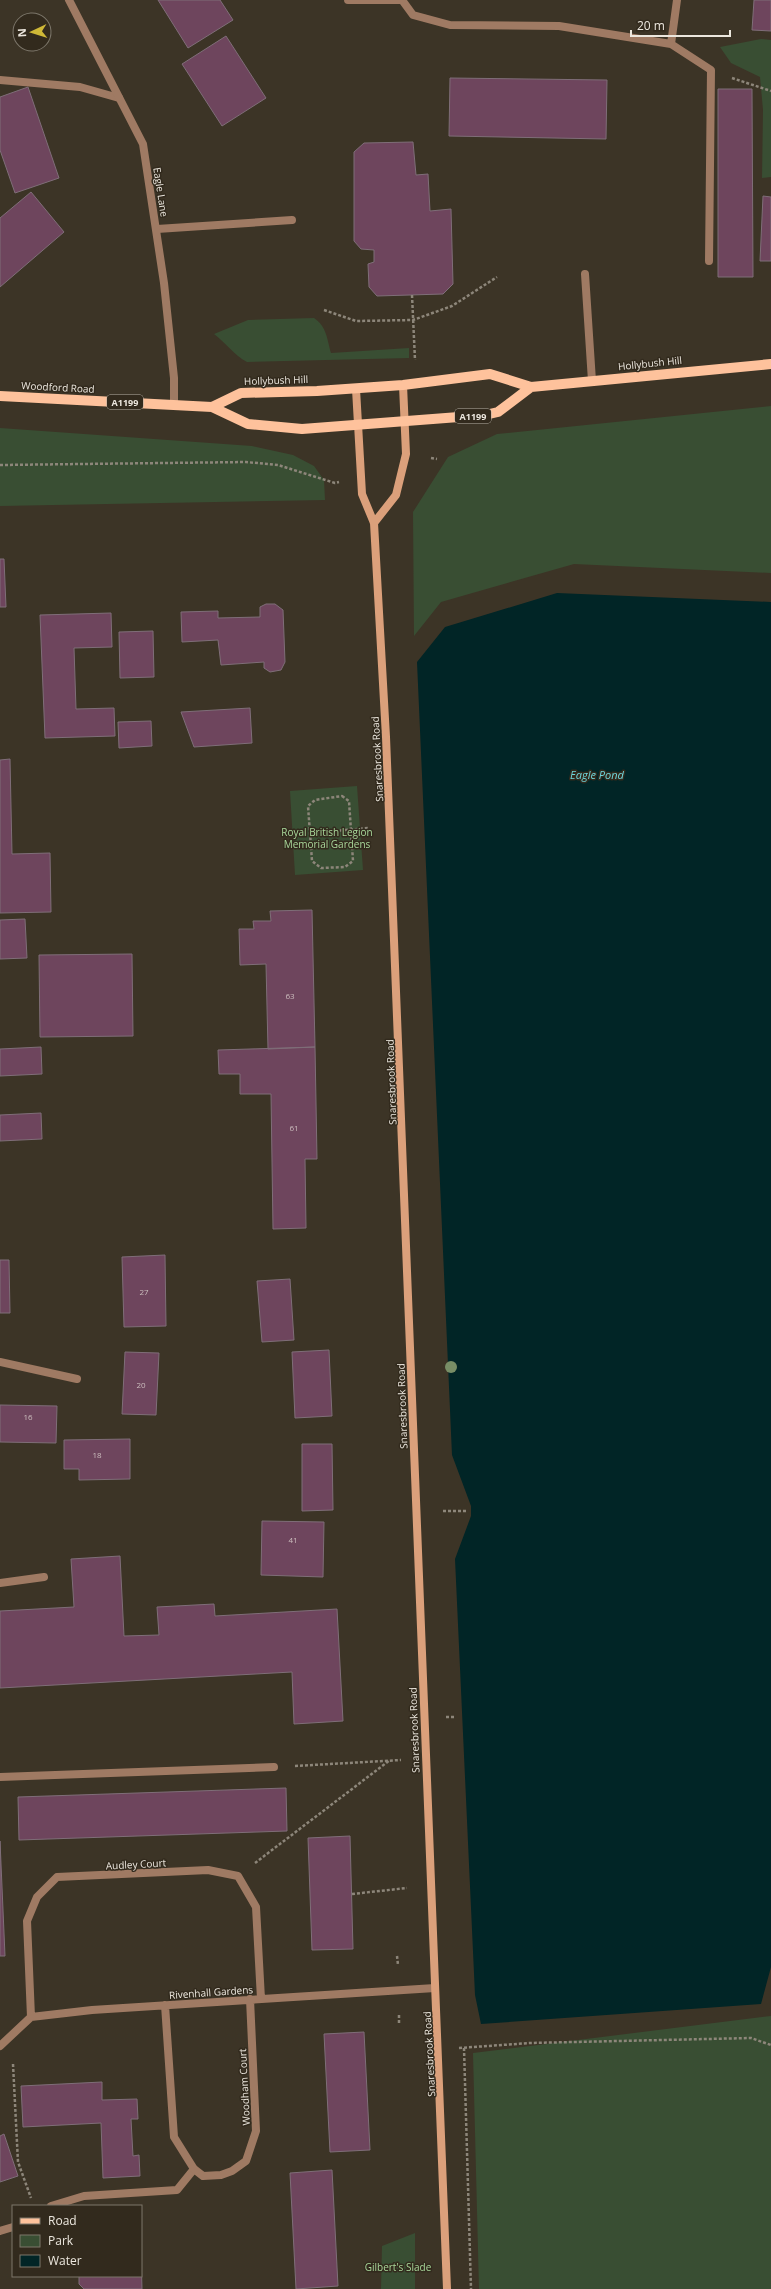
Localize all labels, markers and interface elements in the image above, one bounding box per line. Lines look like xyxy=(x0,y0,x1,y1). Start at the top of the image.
north arrow xyxy=(12,12,52,52)
scale bar xyxy=(631,12,730,38)
text: 20 m xyxy=(637,17,665,34)
text: N xyxy=(14,28,29,38)
street label: Eagle Lane xyxy=(150,166,172,218)
street label: Hollybush Hill xyxy=(617,353,683,373)
street label: Hollybush Hill xyxy=(244,372,308,388)
street label: Woodford Road xyxy=(21,378,95,396)
road number: A1199 xyxy=(107,395,143,409)
road number: A1199 xyxy=(455,409,491,423)
street label: Snaresbrook Road xyxy=(368,716,386,802)
water label: Eagle Pond xyxy=(570,767,625,782)
park label: Royal British Legion Memorial Gardens xyxy=(281,825,373,851)
house number: 63 xyxy=(285,990,295,1001)
street label: Snaresbrook Road xyxy=(383,1039,399,1125)
house number: 61 xyxy=(289,1122,299,1133)
house number: 27 xyxy=(139,1286,149,1297)
street label: Snaresbrook Road xyxy=(394,1363,410,1449)
house number: 20 xyxy=(136,1379,146,1390)
house number: 16 xyxy=(23,1411,33,1422)
house number: 18 xyxy=(92,1449,102,1460)
house number: 41 xyxy=(288,1534,298,1545)
street label: Snaresbrook Road xyxy=(406,1687,422,1773)
street label: Audley Court xyxy=(105,1855,167,1873)
street label: Rivenhall Gardens xyxy=(168,1982,254,2002)
street label: Snaresbrook Road xyxy=(420,2011,438,2097)
street label: Woodham Court xyxy=(235,2048,253,2126)
legend xyxy=(12,2205,142,2277)
text: Road xyxy=(48,2212,77,2229)
text: Park xyxy=(48,2232,74,2249)
text: Water xyxy=(48,2252,82,2269)
park label: Gilbert's Slade xyxy=(365,2260,432,2274)

